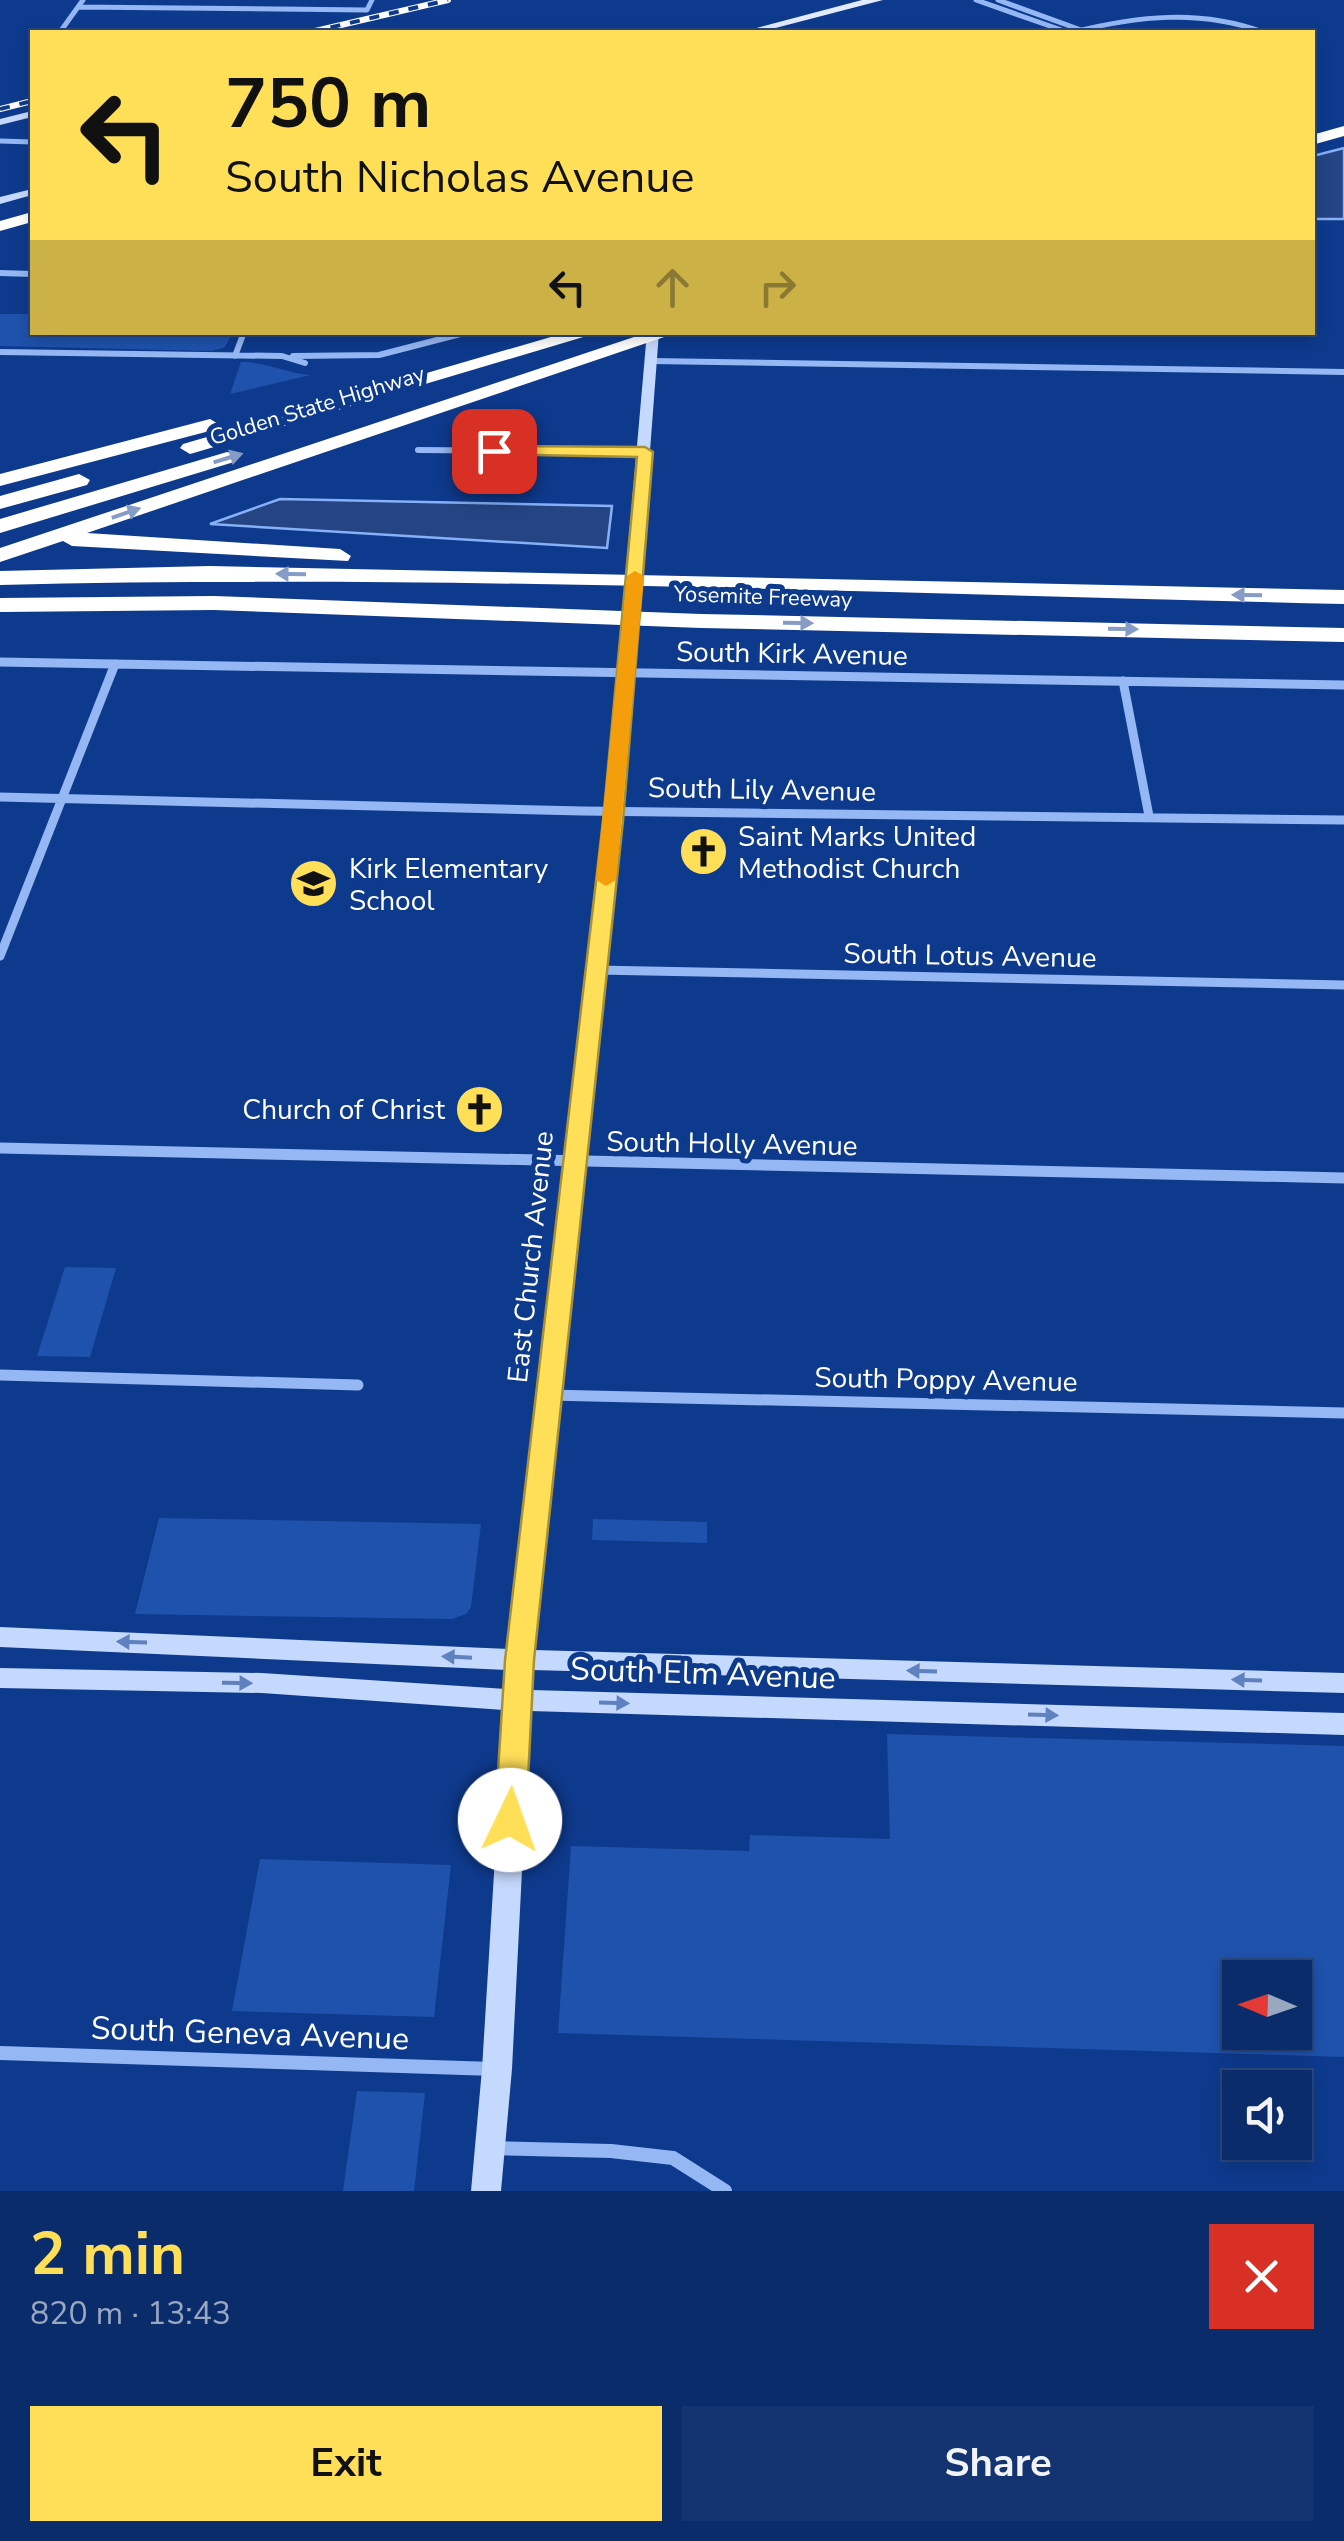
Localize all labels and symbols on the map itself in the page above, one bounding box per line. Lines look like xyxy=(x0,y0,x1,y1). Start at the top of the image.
street label: Golden State Highway xyxy=(206,359,429,453)
pin xyxy=(452,409,537,494)
one-way arrow xyxy=(213,450,243,465)
one-way arrow xyxy=(111,504,141,519)
one-way arrow xyxy=(274,566,306,582)
street label: Yosemite Freeway xyxy=(672,579,854,615)
one-way arrow xyxy=(1230,586,1262,602)
one-way arrow xyxy=(783,615,815,631)
one-way arrow xyxy=(1108,622,1140,638)
street label: South Kirk Avenue xyxy=(676,633,908,675)
street label: South Lily Avenue xyxy=(648,769,876,811)
place label: Saint Marks United Methodist Church xyxy=(738,818,976,888)
church icon: Saint Marks United Methodist Church xyxy=(677,826,729,878)
place label: Kirk Elementary School xyxy=(349,850,549,920)
school or university icon: Kirk Elementary School xyxy=(288,858,340,910)
street label: South Lotus Avenue xyxy=(843,935,1097,977)
church icon: Church of Christ xyxy=(454,1083,506,1135)
place label: Church of Christ xyxy=(242,1091,445,1129)
street label: South Holly Avenue xyxy=(606,1123,858,1165)
street label: East Church Avenue xyxy=(499,1129,563,1385)
street label: South Poppy Avenue xyxy=(814,1359,1078,1401)
one-way arrow xyxy=(116,1634,148,1650)
street label: South Elm Avenue xyxy=(569,1647,836,1700)
one-way arrow xyxy=(440,1648,472,1664)
one-way arrow xyxy=(905,1663,937,1679)
one-way arrow xyxy=(1230,1672,1262,1688)
one-way arrow xyxy=(222,1675,254,1691)
one-way arrow xyxy=(598,1696,630,1712)
one-way arrow xyxy=(1028,1708,1060,1724)
position arrow xyxy=(458,1768,562,1872)
north arrow xyxy=(1222,1960,1312,2050)
street label: South Geneva Avenue xyxy=(90,2006,410,2061)

